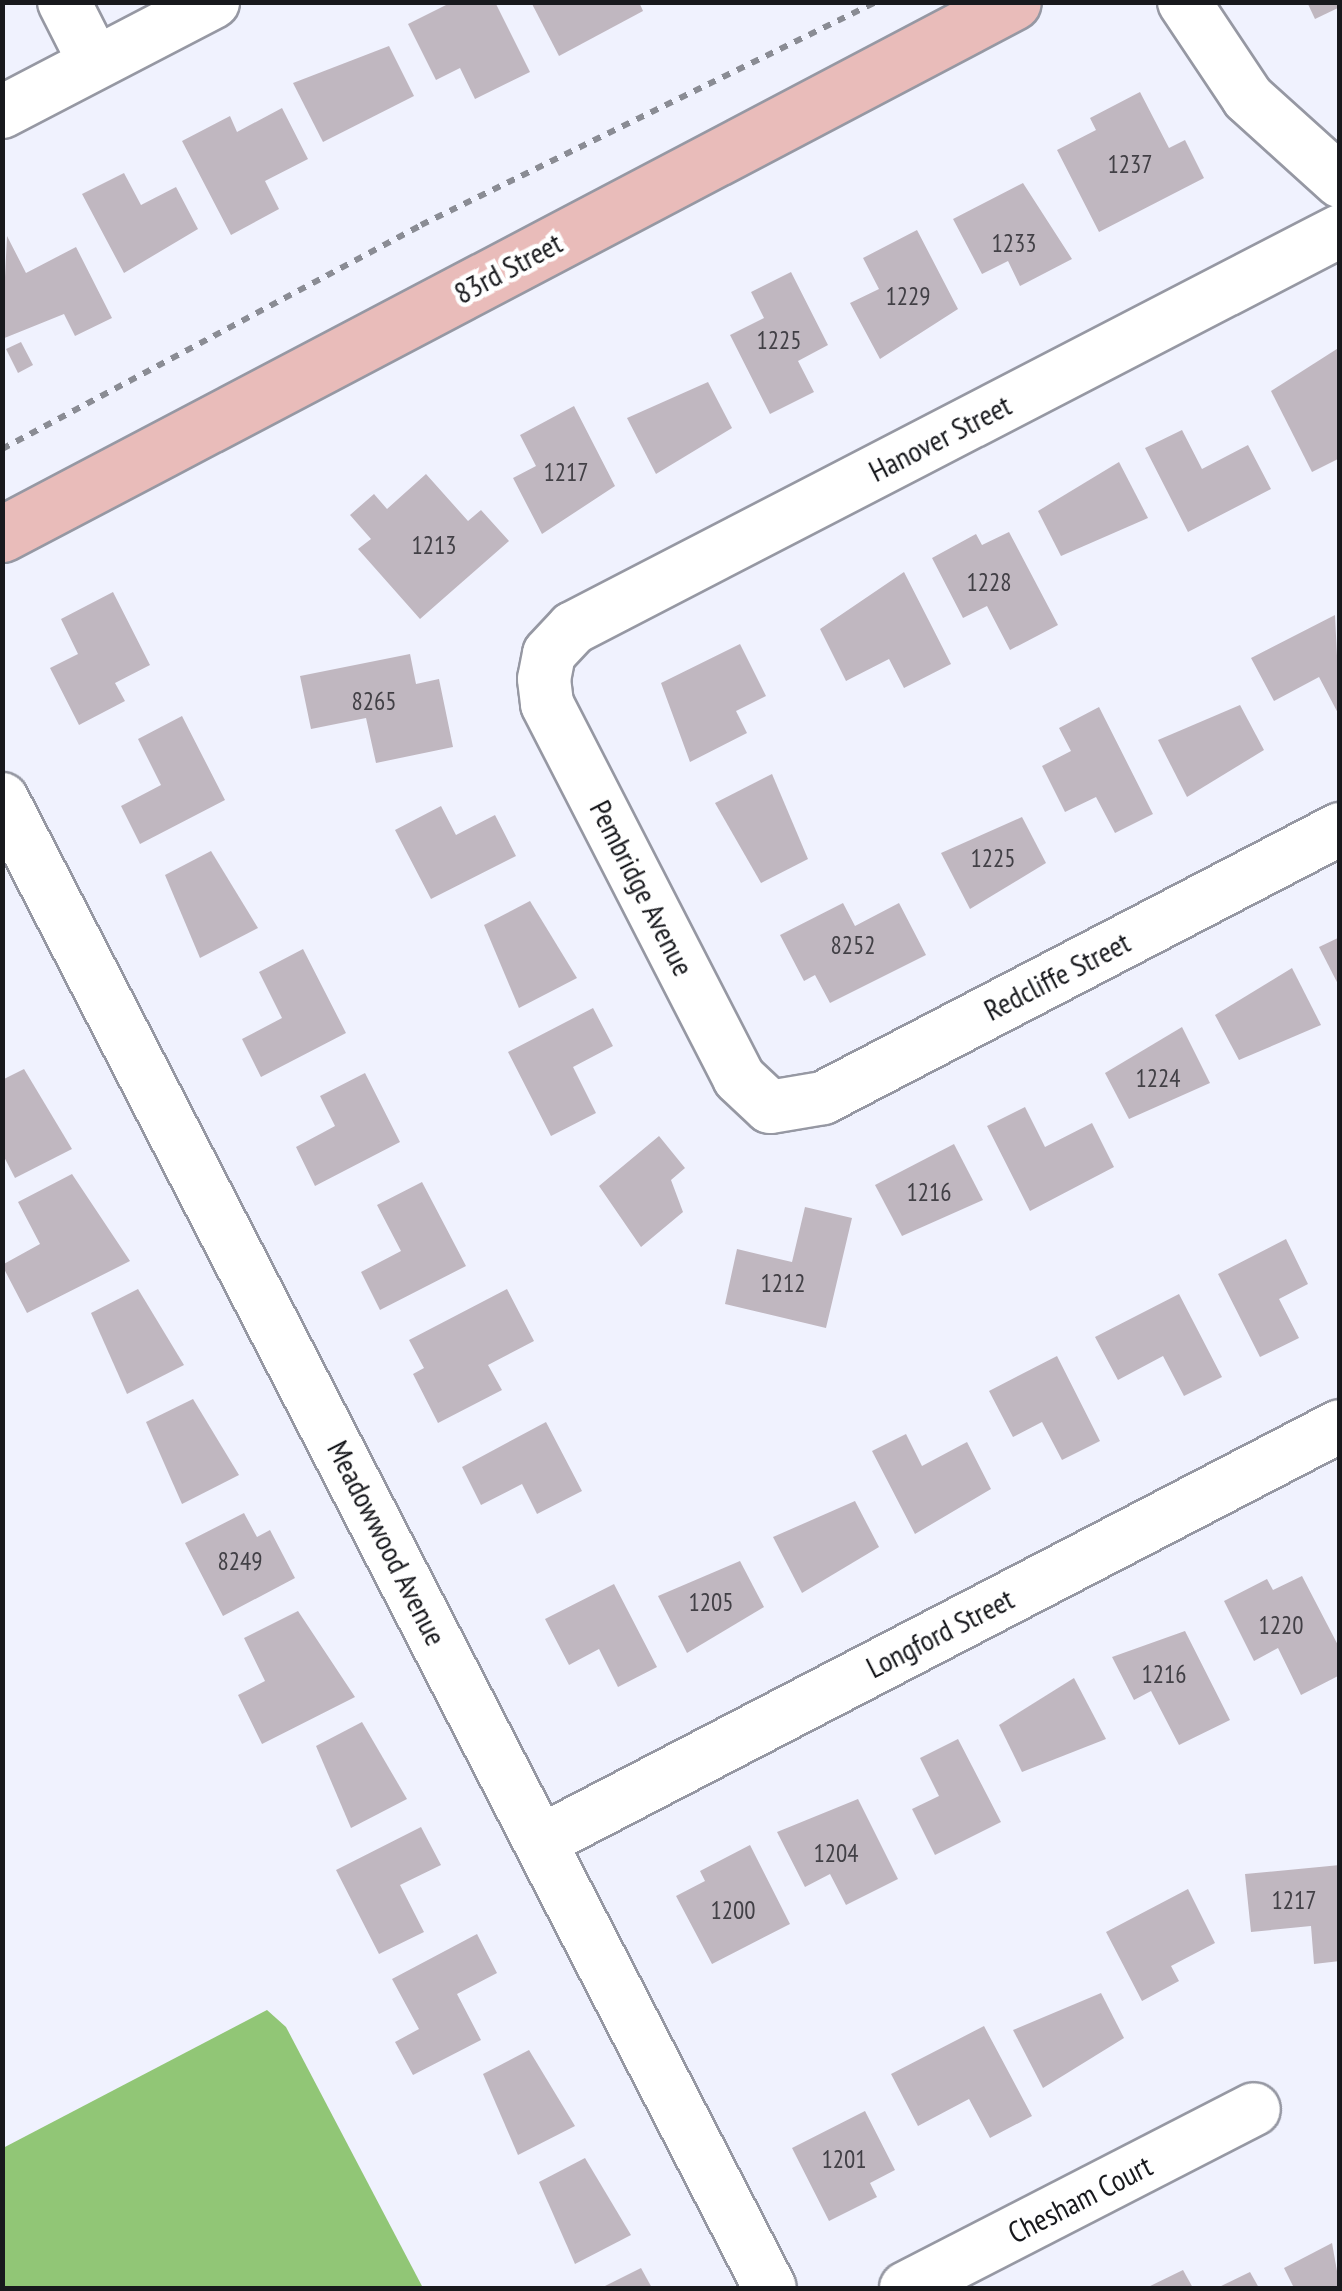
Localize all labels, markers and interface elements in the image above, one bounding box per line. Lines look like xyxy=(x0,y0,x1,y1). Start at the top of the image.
house number: 1237 xyxy=(1108,149,1152,179)
street label: 83rd Street xyxy=(448,225,568,311)
house number: 1233 xyxy=(992,228,1036,258)
house number: 1229 xyxy=(886,281,930,311)
house number: 1225 xyxy=(757,325,801,355)
street label: Hanover Street xyxy=(863,387,1017,489)
house number: 1217 xyxy=(544,457,588,487)
house number: 1213 xyxy=(412,530,456,560)
house number: 1228 xyxy=(967,567,1011,597)
house number: 8265 xyxy=(352,686,396,716)
street label: Pembridge Avenue xyxy=(582,794,702,982)
house number: 1225 xyxy=(971,843,1015,873)
street label: Redcliffe Street xyxy=(978,924,1136,1028)
house number: 8252 xyxy=(831,930,875,960)
house number: 1224 xyxy=(1136,1063,1180,1093)
house number: 1216 xyxy=(907,1177,951,1207)
house number: 1212 xyxy=(761,1268,805,1298)
street label: Meadowwood Avenue xyxy=(320,1434,454,1652)
house number: 8249 xyxy=(218,1546,262,1576)
street label: Longford Street xyxy=(860,1581,1020,1685)
house number: 1205 xyxy=(689,1587,733,1617)
house number: 1220 xyxy=(1259,1610,1303,1640)
house number: 1216 xyxy=(1142,1659,1186,1689)
house number: 1204 xyxy=(814,1838,858,1868)
house number: 1217 xyxy=(1272,1885,1316,1915)
house number: 1200 xyxy=(711,1895,755,1925)
house number: 1201 xyxy=(822,2144,866,2174)
street label: Chesham Court xyxy=(1002,2147,1158,2251)

